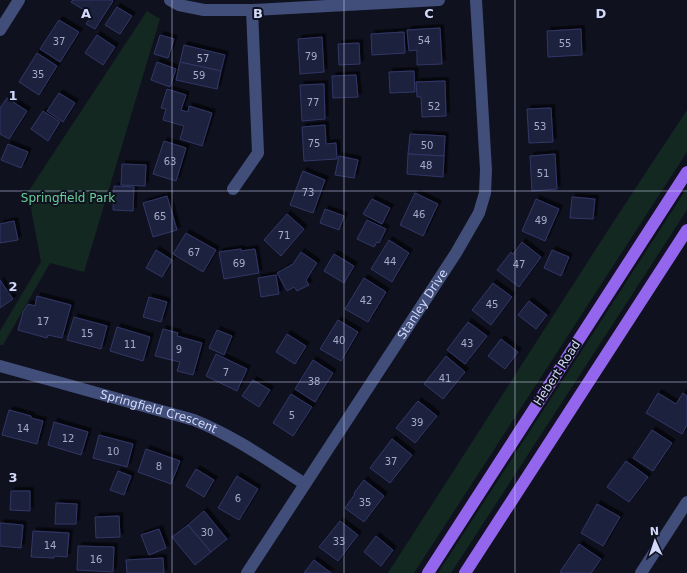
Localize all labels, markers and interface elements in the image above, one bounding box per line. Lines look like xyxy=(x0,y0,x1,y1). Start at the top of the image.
text: A xyxy=(81,6,91,21)
text: B xyxy=(253,6,263,21)
text: C xyxy=(424,6,434,21)
text: D xyxy=(596,6,607,21)
house number: 54 xyxy=(418,35,430,46)
house number: 37 xyxy=(53,36,65,47)
house number: 55 xyxy=(559,38,571,49)
house number: 79 xyxy=(305,51,317,62)
house number: 57 xyxy=(197,53,209,64)
house number: 35 xyxy=(32,69,44,80)
house number: 59 xyxy=(193,70,205,81)
text: 1 xyxy=(8,88,18,103)
house number: 77 xyxy=(307,97,319,108)
house number: 52 xyxy=(428,101,440,112)
house number: 53 xyxy=(534,121,546,132)
house number: 75 xyxy=(308,138,320,149)
house number: 50 xyxy=(421,140,433,151)
house number: 63 xyxy=(164,156,176,167)
house number: 48 xyxy=(420,160,432,171)
house number: 51 xyxy=(537,168,549,179)
house number: 73 xyxy=(302,187,314,198)
park label: Springfield Park xyxy=(21,191,115,205)
house number: 46 xyxy=(413,209,425,220)
house number: 65 xyxy=(154,211,166,222)
house number: 49 xyxy=(535,215,547,226)
house number: 71 xyxy=(278,230,290,241)
house number: 67 xyxy=(188,247,200,258)
house number: 44 xyxy=(384,256,396,267)
house number: 69 xyxy=(233,258,245,269)
house number: 47 xyxy=(513,259,525,270)
street label: Stanley Drive xyxy=(395,267,451,342)
text: 2 xyxy=(8,279,18,294)
house number: 42 xyxy=(360,295,372,306)
house number: 45 xyxy=(486,299,498,310)
house number: 17 xyxy=(37,316,49,327)
house number: 15 xyxy=(81,328,93,339)
house number: 40 xyxy=(333,335,345,346)
house number: 43 xyxy=(461,338,473,349)
street label: Hebert Road xyxy=(531,338,583,408)
house number: 11 xyxy=(124,339,136,350)
house number: 9 xyxy=(176,344,182,355)
house number: 7 xyxy=(223,367,229,378)
house number: 41 xyxy=(439,373,451,384)
house number: 38 xyxy=(308,376,320,387)
street label: Springfield Crescent xyxy=(99,387,220,436)
house number: 5 xyxy=(289,410,295,421)
house number: 39 xyxy=(411,417,423,428)
house number: 14 xyxy=(17,423,29,434)
house number: 12 xyxy=(62,433,74,444)
house number: 10 xyxy=(107,446,119,457)
house number: 37 xyxy=(385,456,397,467)
house number: 8 xyxy=(156,461,162,472)
text: 3 xyxy=(8,470,18,485)
house number: 6 xyxy=(235,493,241,504)
house number: 35 xyxy=(359,497,371,508)
north arrow xyxy=(635,521,675,561)
text: N xyxy=(650,525,659,538)
house number: 30 xyxy=(201,527,213,538)
house number: 33 xyxy=(333,536,345,547)
house number: 14 xyxy=(44,540,56,551)
house number: 16 xyxy=(90,554,102,565)

